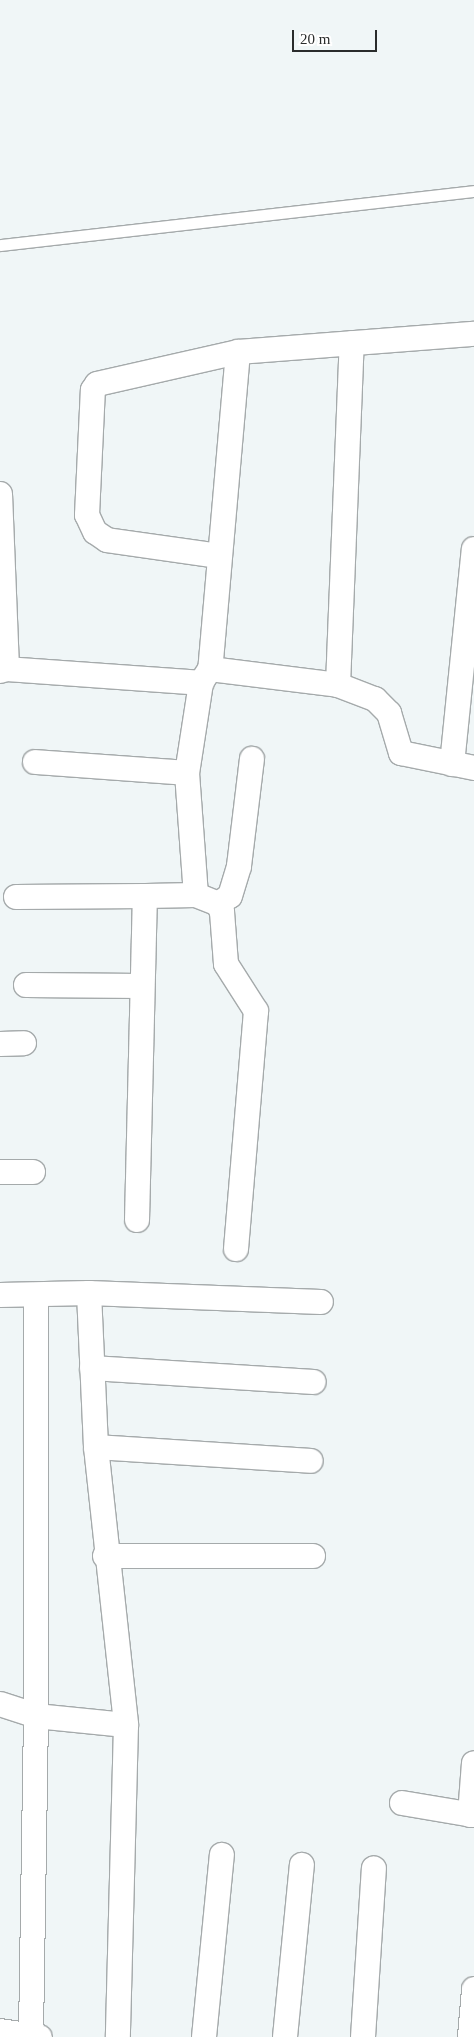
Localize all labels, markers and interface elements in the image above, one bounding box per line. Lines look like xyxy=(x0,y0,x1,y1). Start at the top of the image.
scale bar xyxy=(294,20,379,52)
text: 20 m xyxy=(300,31,330,47)

